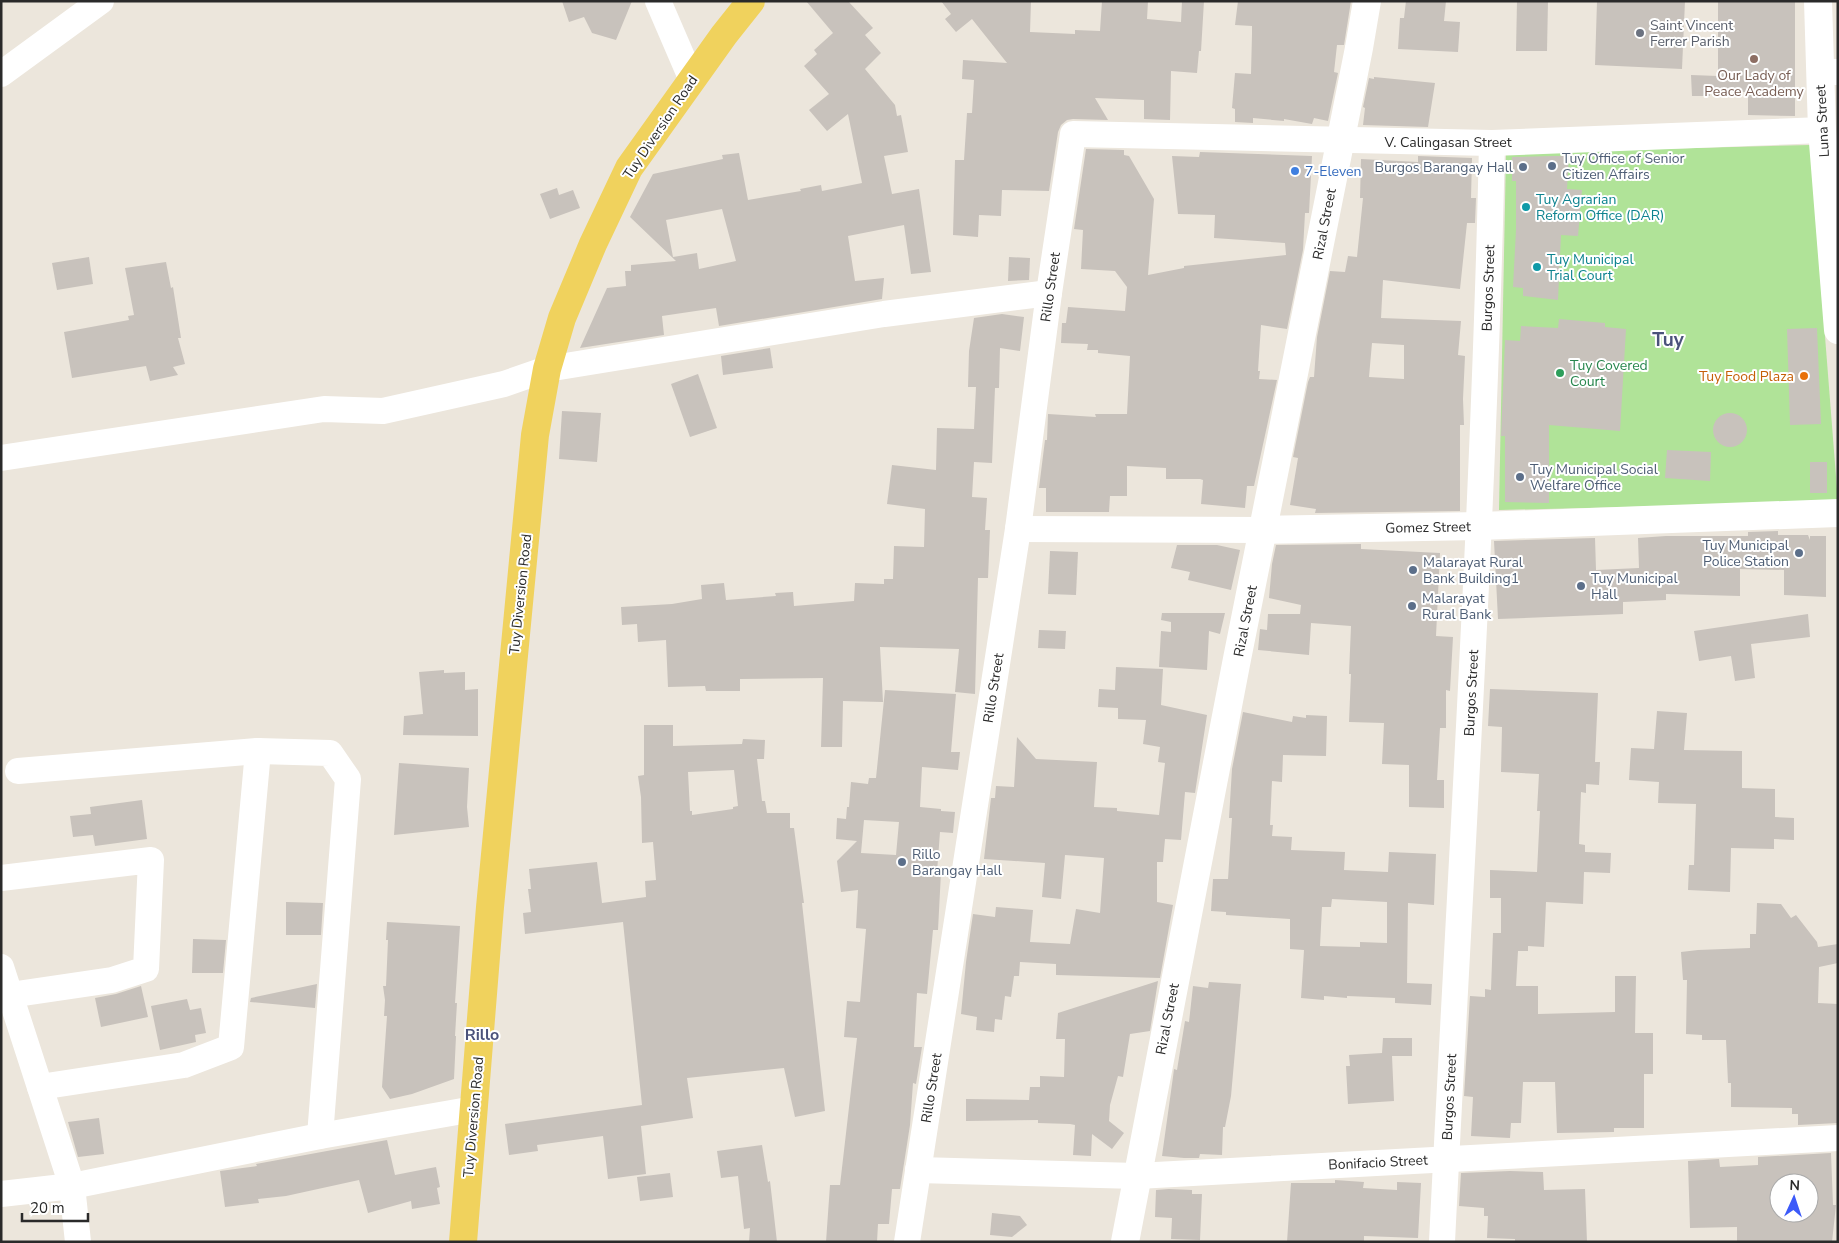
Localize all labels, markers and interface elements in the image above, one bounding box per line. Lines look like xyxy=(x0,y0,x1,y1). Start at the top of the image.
place label: Saint Vincent Ferrer Parish xyxy=(1650,16,1733,51)
marker: Saint Vincent Ferrer Parish xyxy=(1634,27,1646,39)
marker: Our Lady of Peace Academy xyxy=(1748,53,1760,65)
place label: Our Lady of Peace Academy xyxy=(1704,66,1805,101)
street label: Tuy Diversion Road xyxy=(619,72,702,183)
street label: Luna Street xyxy=(1811,84,1834,158)
street label: V. Calingasan Street xyxy=(1383,133,1512,152)
place label: Tuy Office of Senior Citizen Affairs xyxy=(1562,149,1684,184)
place label: Burgos Barangay Hall xyxy=(1375,158,1514,177)
marker: Tuy Office of Senior Citizen Affairs xyxy=(1546,160,1558,172)
marker: Burgos Barangay Hall xyxy=(1517,161,1529,173)
place label: 7-Eleven xyxy=(1305,162,1361,181)
marker: 7-Eleven xyxy=(1289,165,1301,177)
street label: Rizal Street xyxy=(1308,187,1341,261)
place label: Tuy Agrarian Reform Office (DAR) xyxy=(1536,190,1665,225)
marker: Tuy Agrarian Reform Office (DAR) xyxy=(1520,201,1532,213)
street label: Burgos Street xyxy=(1477,244,1500,332)
place label: Tuy Municipal Trial Court xyxy=(1547,250,1634,285)
street label: Rillo Street xyxy=(1036,251,1065,323)
marker: Tuy Municipal Trial Court xyxy=(1531,261,1543,273)
district label: Tuy xyxy=(1652,327,1685,353)
place label: Tuy Covered Court xyxy=(1570,356,1648,391)
marker: Tuy Covered Court xyxy=(1554,367,1566,379)
place label: Tuy Food Plaza xyxy=(1699,367,1794,386)
marker: Tuy Food Plaza xyxy=(1798,370,1810,382)
place label: Tuy Municipal Social Welfare Office xyxy=(1530,460,1659,495)
marker: Tuy Municipal Social Welfare Office xyxy=(1514,471,1526,483)
street label: Gomez Street xyxy=(1385,517,1471,538)
street label: Tuy Diversion Road xyxy=(505,533,536,655)
place label: Tuy Municipal Police Station xyxy=(1702,536,1790,571)
marker: Tuy Municipal Police Station xyxy=(1793,547,1805,559)
place label: Malarayat Rural Bank Building1 xyxy=(1423,553,1524,588)
marker: Malarayat Rural Bank Building1 xyxy=(1407,564,1419,576)
place label: Tuy Municipal Hall xyxy=(1591,569,1678,604)
marker: Tuy Municipal Hall xyxy=(1575,580,1587,592)
street label: Rizal Street xyxy=(1229,584,1262,658)
place label: Malarayat Rural Bank xyxy=(1422,589,1492,624)
marker: Malarayat Rural Bank xyxy=(1406,600,1418,612)
street label: Burgos Street xyxy=(1460,649,1483,737)
street label: Rillo Street xyxy=(979,652,1008,724)
place label: Rillo Barangay Hall xyxy=(912,845,1003,880)
marker: Rillo Barangay Hall xyxy=(896,856,908,868)
street label: Rizal Street xyxy=(1151,982,1184,1056)
district label: Rillo xyxy=(465,1024,499,1046)
street label: Rillo Street xyxy=(917,1052,946,1124)
street label: Burgos Street xyxy=(1438,1053,1461,1141)
street label: Tuy Diversion Road xyxy=(459,1056,488,1178)
street label: Bonifacio Street xyxy=(1328,1150,1428,1175)
north arrow xyxy=(1769,1173,1819,1223)
text: N xyxy=(1789,1176,1800,1195)
scale bar xyxy=(22,1190,89,1222)
text: 20 m xyxy=(30,1198,65,1218)

